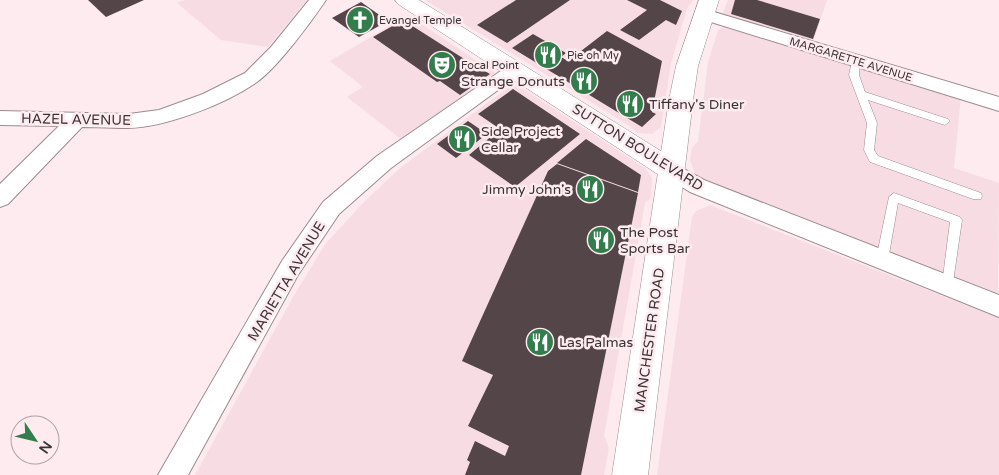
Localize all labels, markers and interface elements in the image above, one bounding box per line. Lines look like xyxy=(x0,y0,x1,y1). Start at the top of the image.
church icon: Evangel Temple xyxy=(345,5,375,35)
place label: Evangel Temple xyxy=(379,14,461,27)
street label: MARGARETTE AVENUE xyxy=(788,35,914,84)
restaurant icon: Pie oh My xyxy=(533,40,563,70)
place label: Pie oh My xyxy=(567,49,619,62)
theatre icon: Focal Point xyxy=(427,50,457,80)
place label: Focal Point xyxy=(461,59,519,72)
restaurant icon: Strange Donuts xyxy=(569,66,599,96)
place label: Strange Donuts xyxy=(461,73,565,90)
restaurant icon: Tiffany's Diner xyxy=(615,89,645,119)
place label: Tiffany's Diner xyxy=(649,96,745,113)
street label: SUTTON BOULEVARD xyxy=(569,100,706,195)
street label: HAZEL AVENUE xyxy=(21,110,131,129)
place label: Side Project Cellar xyxy=(481,123,561,156)
restaurant icon: Side Project Cellar xyxy=(447,124,477,154)
restaurant icon: Jimmy John's xyxy=(575,174,605,204)
place label: Jimmy John's xyxy=(482,181,571,198)
street label: MARIETTA AVENUE xyxy=(244,218,329,344)
place label: The Post Sports Bar xyxy=(620,224,690,257)
restaurant icon: The Post Sports Bar xyxy=(586,225,616,255)
street label: MANCHESTER ROAD xyxy=(631,267,668,413)
restaurant icon: Las Palmas xyxy=(525,327,555,357)
place label: Las Palmas xyxy=(559,334,633,351)
north arrow xyxy=(10,415,60,465)
text: N xyxy=(35,438,55,457)

